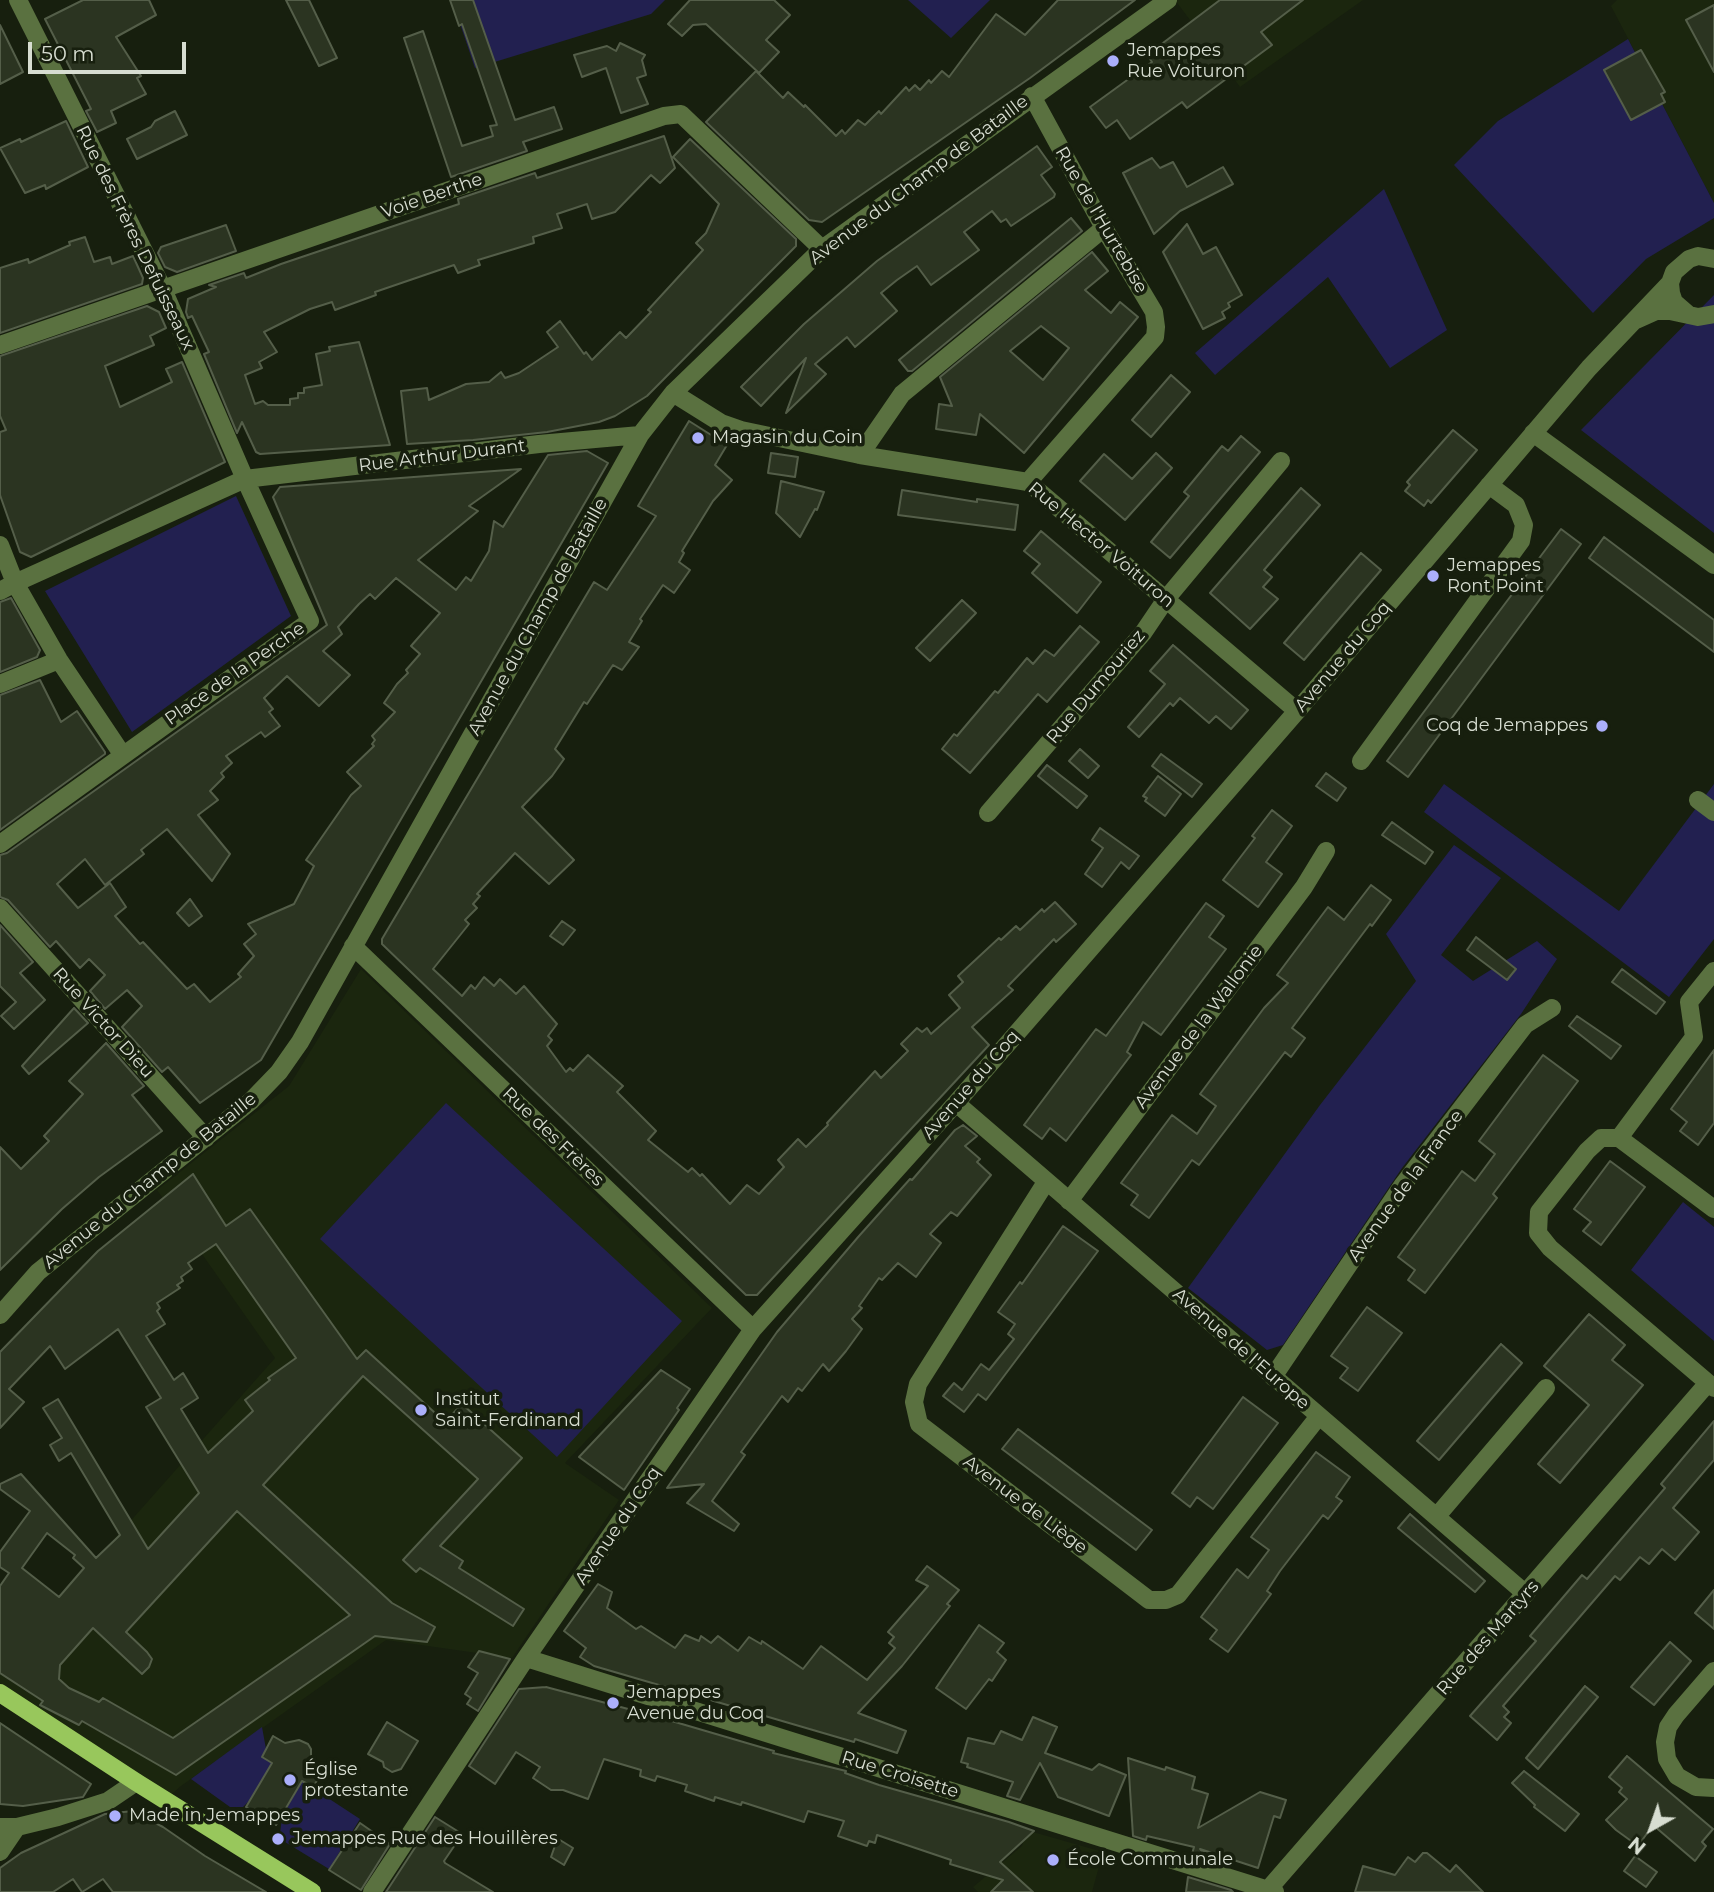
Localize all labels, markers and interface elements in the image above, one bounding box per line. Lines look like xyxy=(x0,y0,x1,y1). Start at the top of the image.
scale bar xyxy=(32,28,189,72)
place label: Jemappes Rue Voituron xyxy=(1127,40,1245,82)
text: 50 m xyxy=(41,41,95,66)
marker: Jemappes Rue Voituron xyxy=(1105,53,1121,69)
street label: Avenue du Champ de Bataille xyxy=(805,91,1033,269)
street label: Rue des Frères Defuisseaux xyxy=(71,122,199,354)
street label: Rue de l'Hurtebise xyxy=(1050,143,1152,297)
street label: Voie Berthe xyxy=(379,169,485,223)
place label: Magasin du Coin xyxy=(712,427,863,449)
marker: Magasin du Coin xyxy=(690,430,706,446)
street label: Rue Arthur Durant xyxy=(357,435,527,477)
street label: Rue Hector Voituron xyxy=(1024,478,1178,612)
street label: Avenue du Champ de Bataille xyxy=(464,494,612,740)
place label: Jemappes Ront Point xyxy=(1447,555,1544,598)
marker: Jemappes Ront Point xyxy=(1425,568,1441,584)
street label: Avenue du Coq xyxy=(1291,597,1395,717)
street label: Place de la Perche xyxy=(161,618,309,730)
street label: Rue Dumouriez xyxy=(1042,626,1150,748)
place label: Coq de Jemappes xyxy=(1426,715,1588,737)
marker: Coq de Jemappes xyxy=(1594,718,1610,734)
street label: Avenue de la Wallonie xyxy=(1130,941,1268,1113)
street label: Rue Victor Dieu xyxy=(48,963,158,1083)
street label: Avenue du Coq xyxy=(918,1026,1024,1144)
street label: Rue des Frères xyxy=(498,1083,608,1191)
street label: Avenue du Champ de Bataille xyxy=(39,1088,261,1274)
street label: Avenue de la France xyxy=(1344,1106,1468,1266)
street label: Avenue de l'Europe xyxy=(1168,1284,1314,1414)
place label: Institut Saint-Ferdinand xyxy=(435,1389,581,1432)
marker: Institut Saint-Ferdinand xyxy=(413,1402,429,1418)
street label: Avenue de Liège xyxy=(959,1451,1091,1559)
street label: Avenue du Coq xyxy=(571,1463,665,1589)
street label: Rue des Martyrs xyxy=(1432,1576,1544,1700)
place label: Jemappes Avenue du Coq xyxy=(627,1682,765,1724)
marker: Jemappes Avenue du Coq xyxy=(605,1695,621,1711)
street label: Rue Croisette xyxy=(839,1747,961,1803)
place label: Église protestante xyxy=(304,1759,409,1802)
marker: Église protestante xyxy=(282,1772,298,1788)
north arrow xyxy=(1616,1794,1686,1864)
place label: Made in Jemappes xyxy=(129,1805,300,1827)
marker: Made in Jemappes xyxy=(107,1808,123,1824)
place label: Jemappes Rue des Houillères xyxy=(292,1828,558,1850)
marker: Jemappes Rue des Houillères xyxy=(270,1831,286,1847)
text: N xyxy=(1624,1832,1650,1859)
place label: École Communale xyxy=(1067,1849,1233,1871)
marker: École Communale xyxy=(1045,1852,1061,1868)

